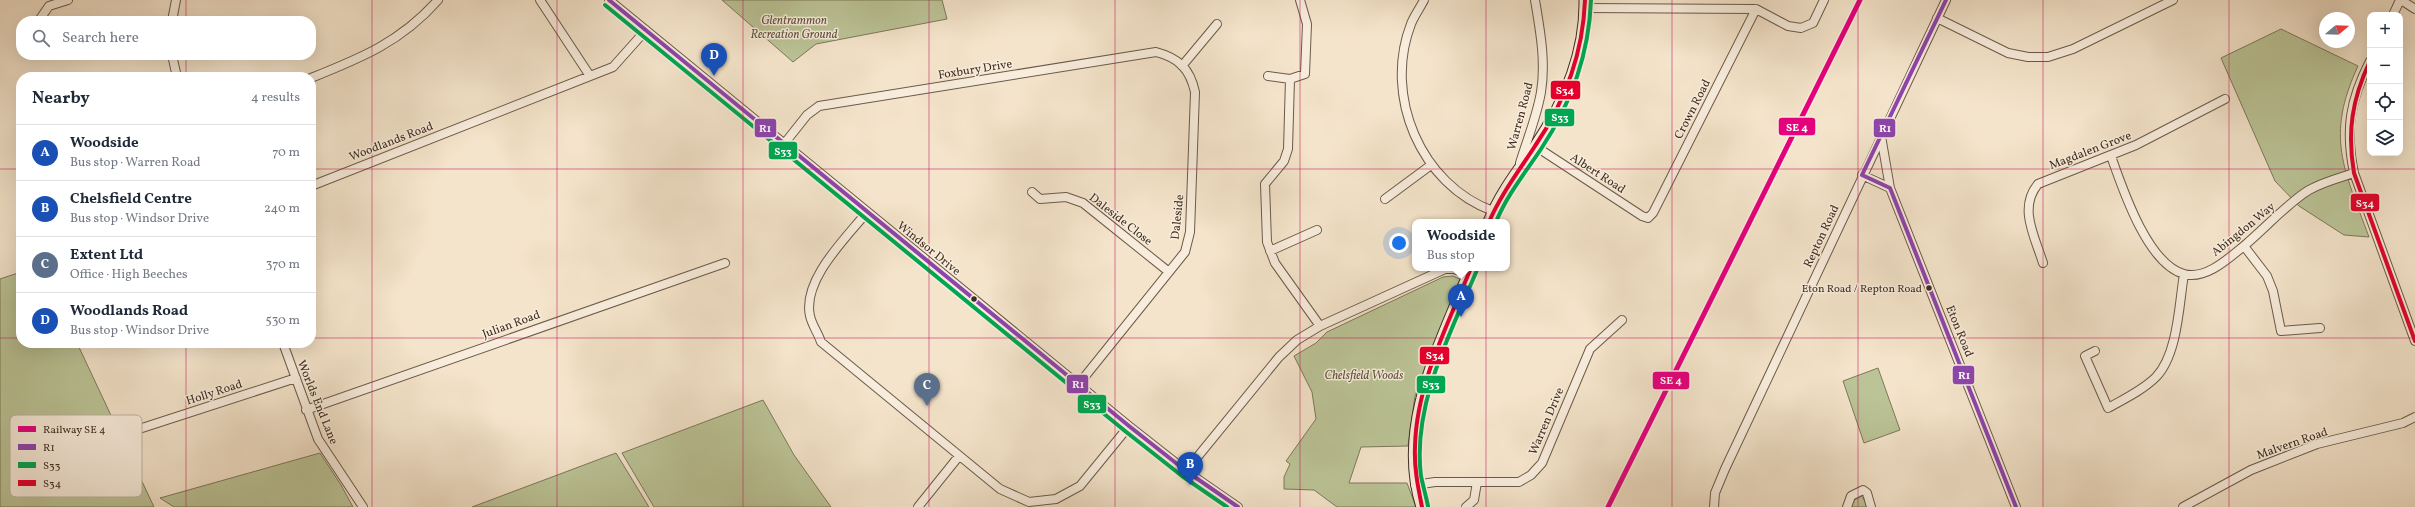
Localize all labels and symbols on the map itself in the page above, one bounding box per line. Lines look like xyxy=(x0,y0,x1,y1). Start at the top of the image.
north arrow xyxy=(2319,12,2355,48)
park label: Glentrammon Recreation Ground xyxy=(750,13,838,43)
pin: D xyxy=(701,43,727,76)
street label: Foxbury Drive xyxy=(937,56,1014,84)
street label: Crown Road xyxy=(1671,77,1715,142)
street label: Warren Road xyxy=(1504,80,1538,152)
line badge: S34 xyxy=(1550,80,1581,100)
text: S34 xyxy=(1556,84,1575,99)
line badge: S33 xyxy=(1544,108,1575,127)
text: S33 xyxy=(1551,111,1569,126)
line badge: SE 4 xyxy=(1778,117,1816,136)
street label: Woodlands Road xyxy=(347,118,436,165)
line badge: R1 xyxy=(754,118,777,138)
line badge: R1 xyxy=(1873,118,1896,138)
text: SE 4 xyxy=(1786,121,1808,136)
text: R1 xyxy=(759,122,771,137)
text: R1 xyxy=(1879,122,1891,137)
street label: Magdalen Grove xyxy=(2047,128,2134,174)
line badge: S33 xyxy=(768,141,798,160)
text: S33 xyxy=(774,145,792,160)
street label: Albert Road xyxy=(1567,150,1628,198)
street label: Daleside Close xyxy=(1085,190,1156,250)
street label: Daleside xyxy=(1168,193,1188,240)
line badge: S34 xyxy=(2350,193,2380,212)
text: S34 xyxy=(2356,197,2375,212)
street label: Abingdon Way xyxy=(2208,199,2279,260)
street label: Repton Road xyxy=(1800,202,1844,270)
street label: Windsor Drive xyxy=(893,218,964,280)
your location xyxy=(1389,233,1409,253)
place label: Eton Road / Repton Road xyxy=(1802,282,1922,297)
marker: Eton Road / Repton Road xyxy=(1924,283,1934,293)
pin: A xyxy=(1448,284,1474,317)
unlabelled marker xyxy=(969,294,979,304)
street label: Eton Road xyxy=(1941,303,1977,360)
street label: Julian Road xyxy=(480,307,543,343)
line badge: S34 xyxy=(1419,346,1450,365)
text: S34 xyxy=(1426,349,1445,364)
street label: Worlds End Lane xyxy=(293,358,341,447)
line badge: R1 xyxy=(1952,365,1975,385)
park label: Chelsfield Woods xyxy=(1325,368,1404,384)
text: R1 xyxy=(1958,369,1970,384)
line badge: SE 4 xyxy=(1652,371,1690,390)
pin: C xyxy=(914,373,940,406)
line badge: R1 xyxy=(1066,374,1089,394)
text: SE 4 xyxy=(1660,374,1682,389)
line badge: S33 xyxy=(1416,375,1446,394)
street label: Holly Road xyxy=(184,376,245,410)
text: R1 xyxy=(1072,378,1084,393)
text: S33 xyxy=(1422,378,1440,393)
street label: Warren Drive xyxy=(1526,385,1568,458)
line badge: S33 xyxy=(1077,394,1107,414)
text: S33 xyxy=(1083,398,1101,413)
legend xyxy=(10,415,142,497)
text: Railway SE 4 xyxy=(43,423,106,438)
street label: Malvern Road xyxy=(2255,424,2330,464)
text: R1 xyxy=(43,441,55,456)
pin: B xyxy=(1177,452,1203,485)
text: S33 xyxy=(43,459,61,474)
text: S34 xyxy=(43,477,62,492)

